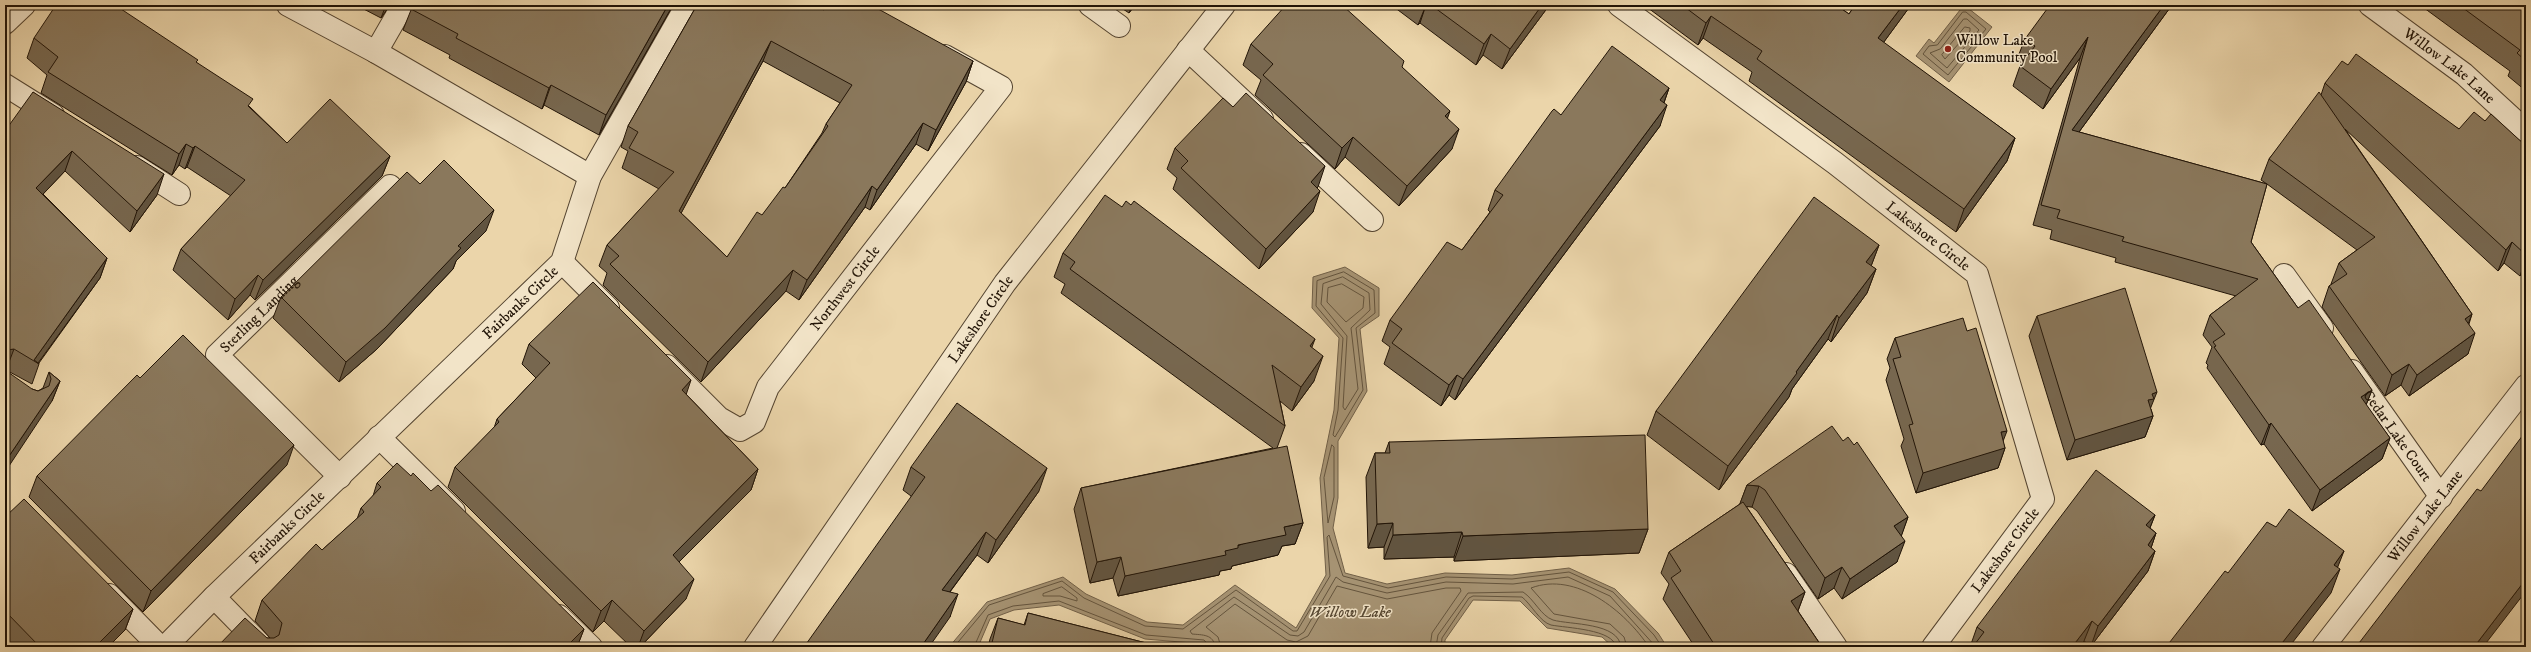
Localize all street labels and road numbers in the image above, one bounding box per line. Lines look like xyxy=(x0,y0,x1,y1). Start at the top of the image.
street label: Willow Lake Lane xyxy=(2399,23,2499,108)
street label: Lakeshore Circle xyxy=(1882,197,1974,275)
street label: Northwest Circle xyxy=(806,242,884,335)
street label: Fairbanks Circle xyxy=(479,262,562,343)
street label: Sterling Landing xyxy=(216,271,303,357)
street label: Lakeshore Circle xyxy=(944,271,1018,367)
street label: Cedar Lake Court xyxy=(2358,386,2436,485)
street label: Willow Lake Lane xyxy=(2383,466,2467,567)
street label: Fairbanks Circle xyxy=(245,486,329,568)
street label: Lakeshore Circle xyxy=(1967,504,2044,597)

